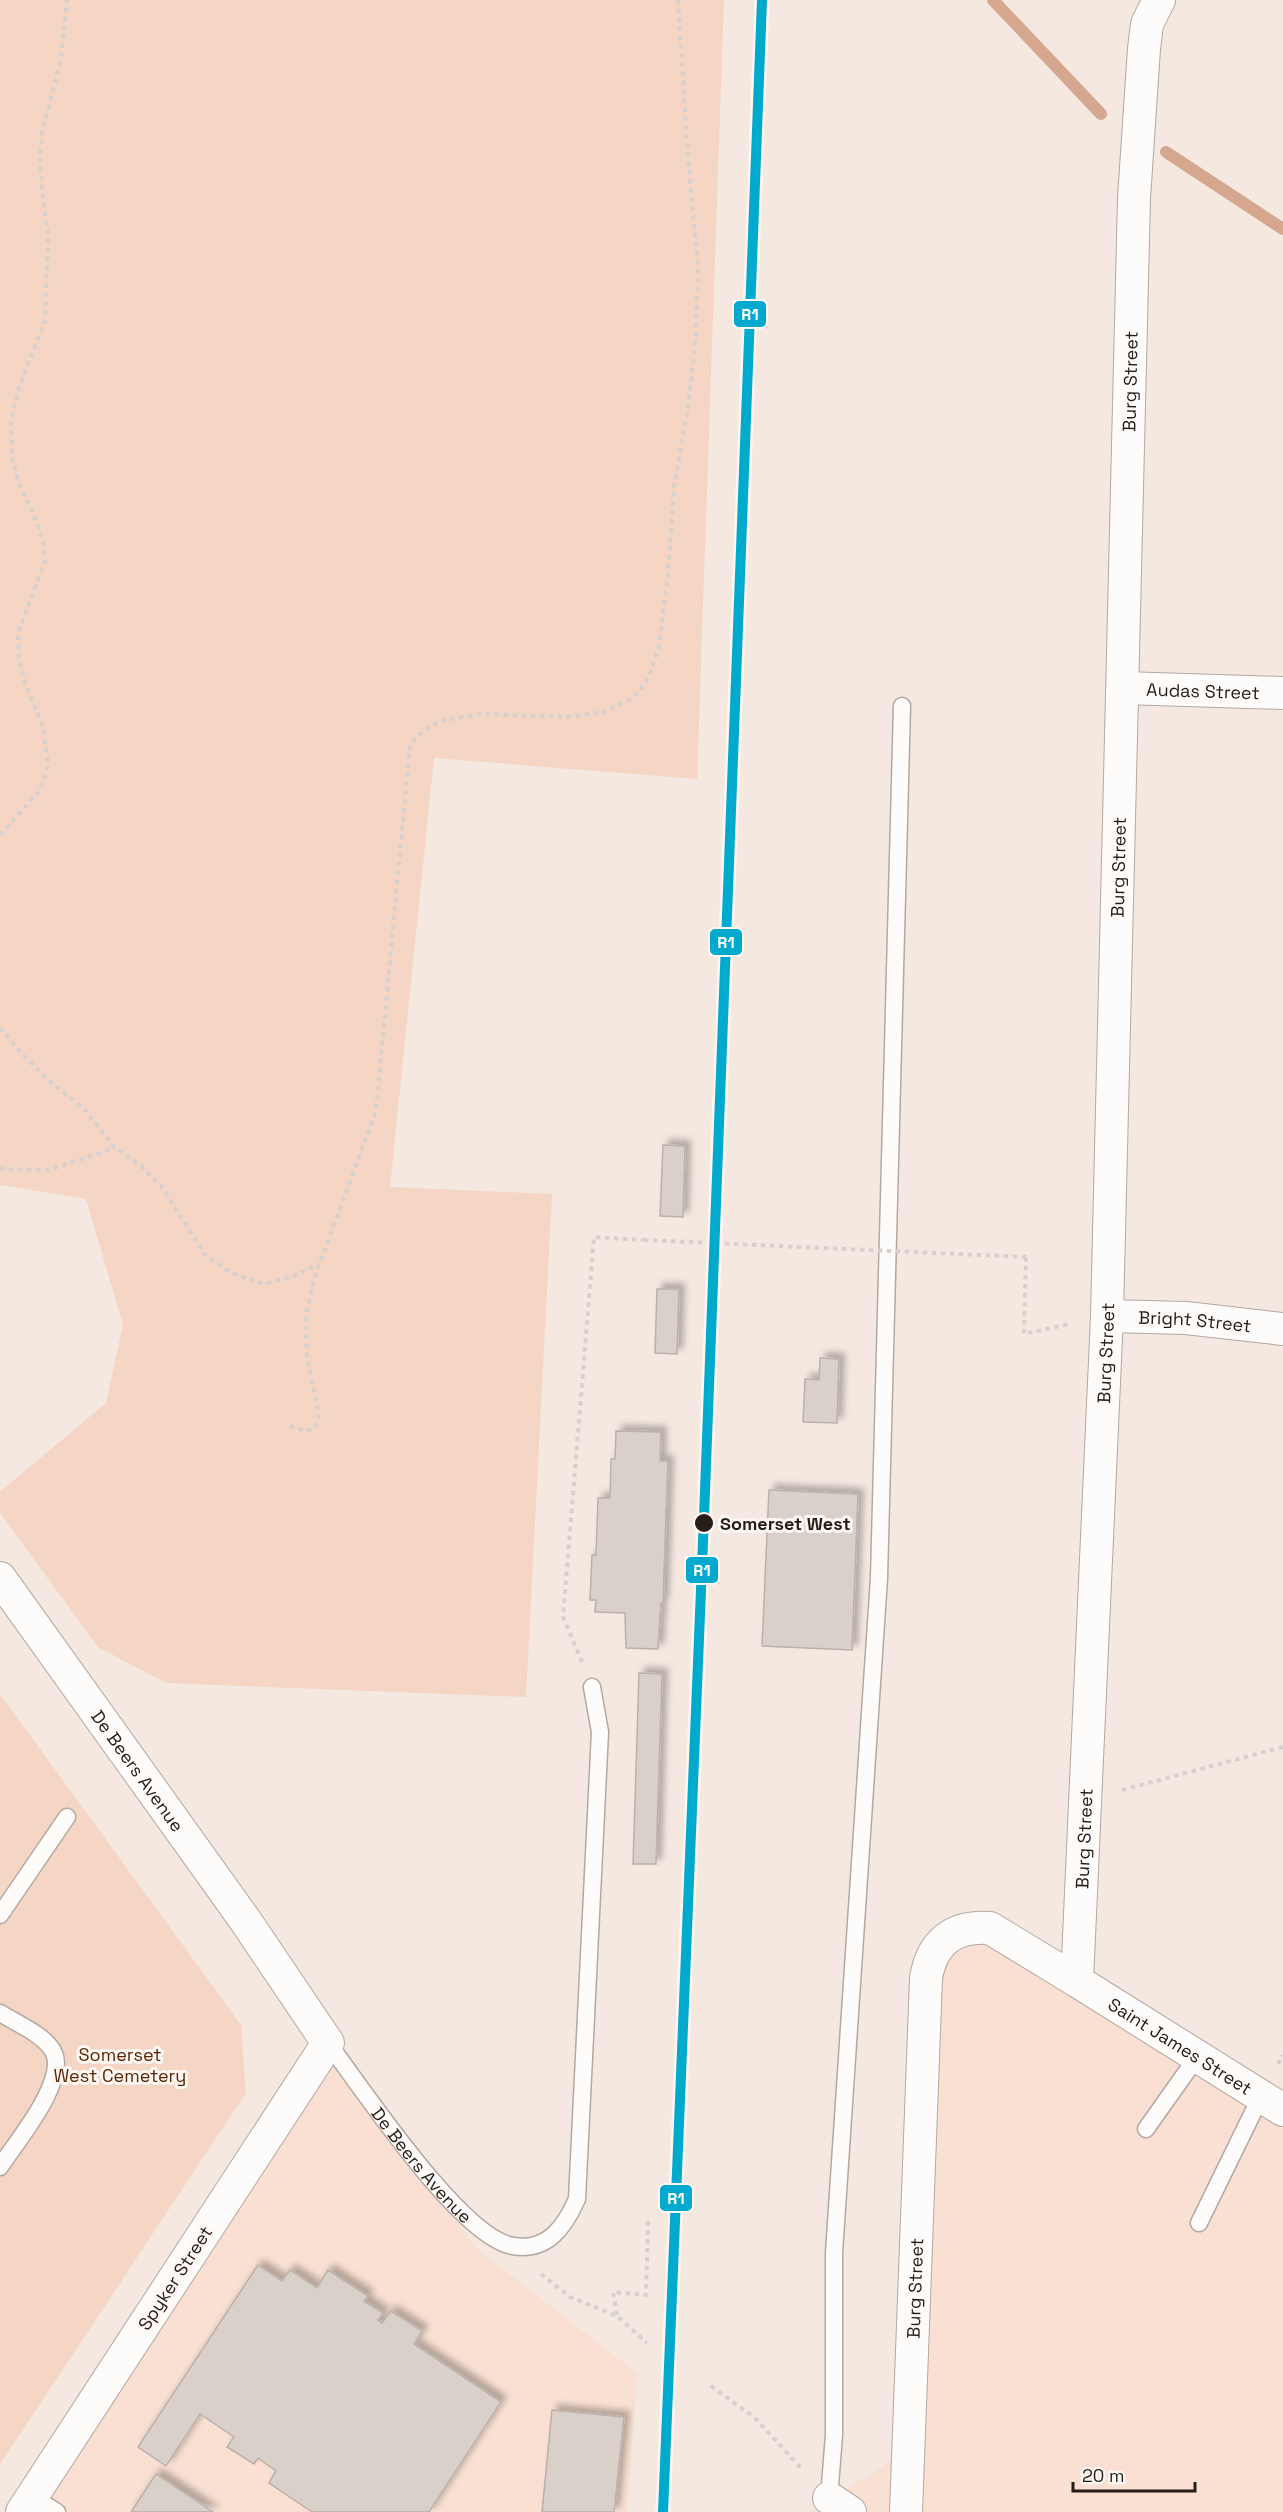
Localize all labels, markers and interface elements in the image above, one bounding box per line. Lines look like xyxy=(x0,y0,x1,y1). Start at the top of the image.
line badge: R1 xyxy=(733,300,767,328)
text: R1 xyxy=(741,304,759,325)
street label: Burg Street xyxy=(1117,331,1142,432)
street label: Audas Street xyxy=(1146,677,1260,704)
street label: Burg Street xyxy=(1105,817,1131,918)
line badge: R1 xyxy=(709,928,743,956)
text: R1 xyxy=(717,932,735,953)
street label: Burg Street xyxy=(1092,1303,1119,1404)
street label: Bright Street xyxy=(1138,1305,1253,1337)
marker: Somerset West xyxy=(693,1512,715,1534)
place label: Somerset West xyxy=(720,1512,851,1535)
line badge: R1 xyxy=(685,1556,719,1584)
text: R1 xyxy=(693,1560,711,1581)
street label: De Beers Avenue xyxy=(87,1705,189,1836)
street label: Burg Street xyxy=(1070,1788,1097,1889)
street label: Saint James Street xyxy=(1104,1992,1257,2099)
park label: Somerset West Cemetery xyxy=(54,2043,186,2087)
street label: De Beers Avenue xyxy=(367,2102,477,2228)
line badge: R1 xyxy=(659,2184,693,2212)
text: R1 xyxy=(667,2188,685,2209)
street label: Spyker Street xyxy=(133,2221,217,2335)
street label: Burg Street xyxy=(901,2237,928,2339)
scale bar xyxy=(1073,2455,1194,2493)
text: 20 m xyxy=(1082,2464,1125,2487)

